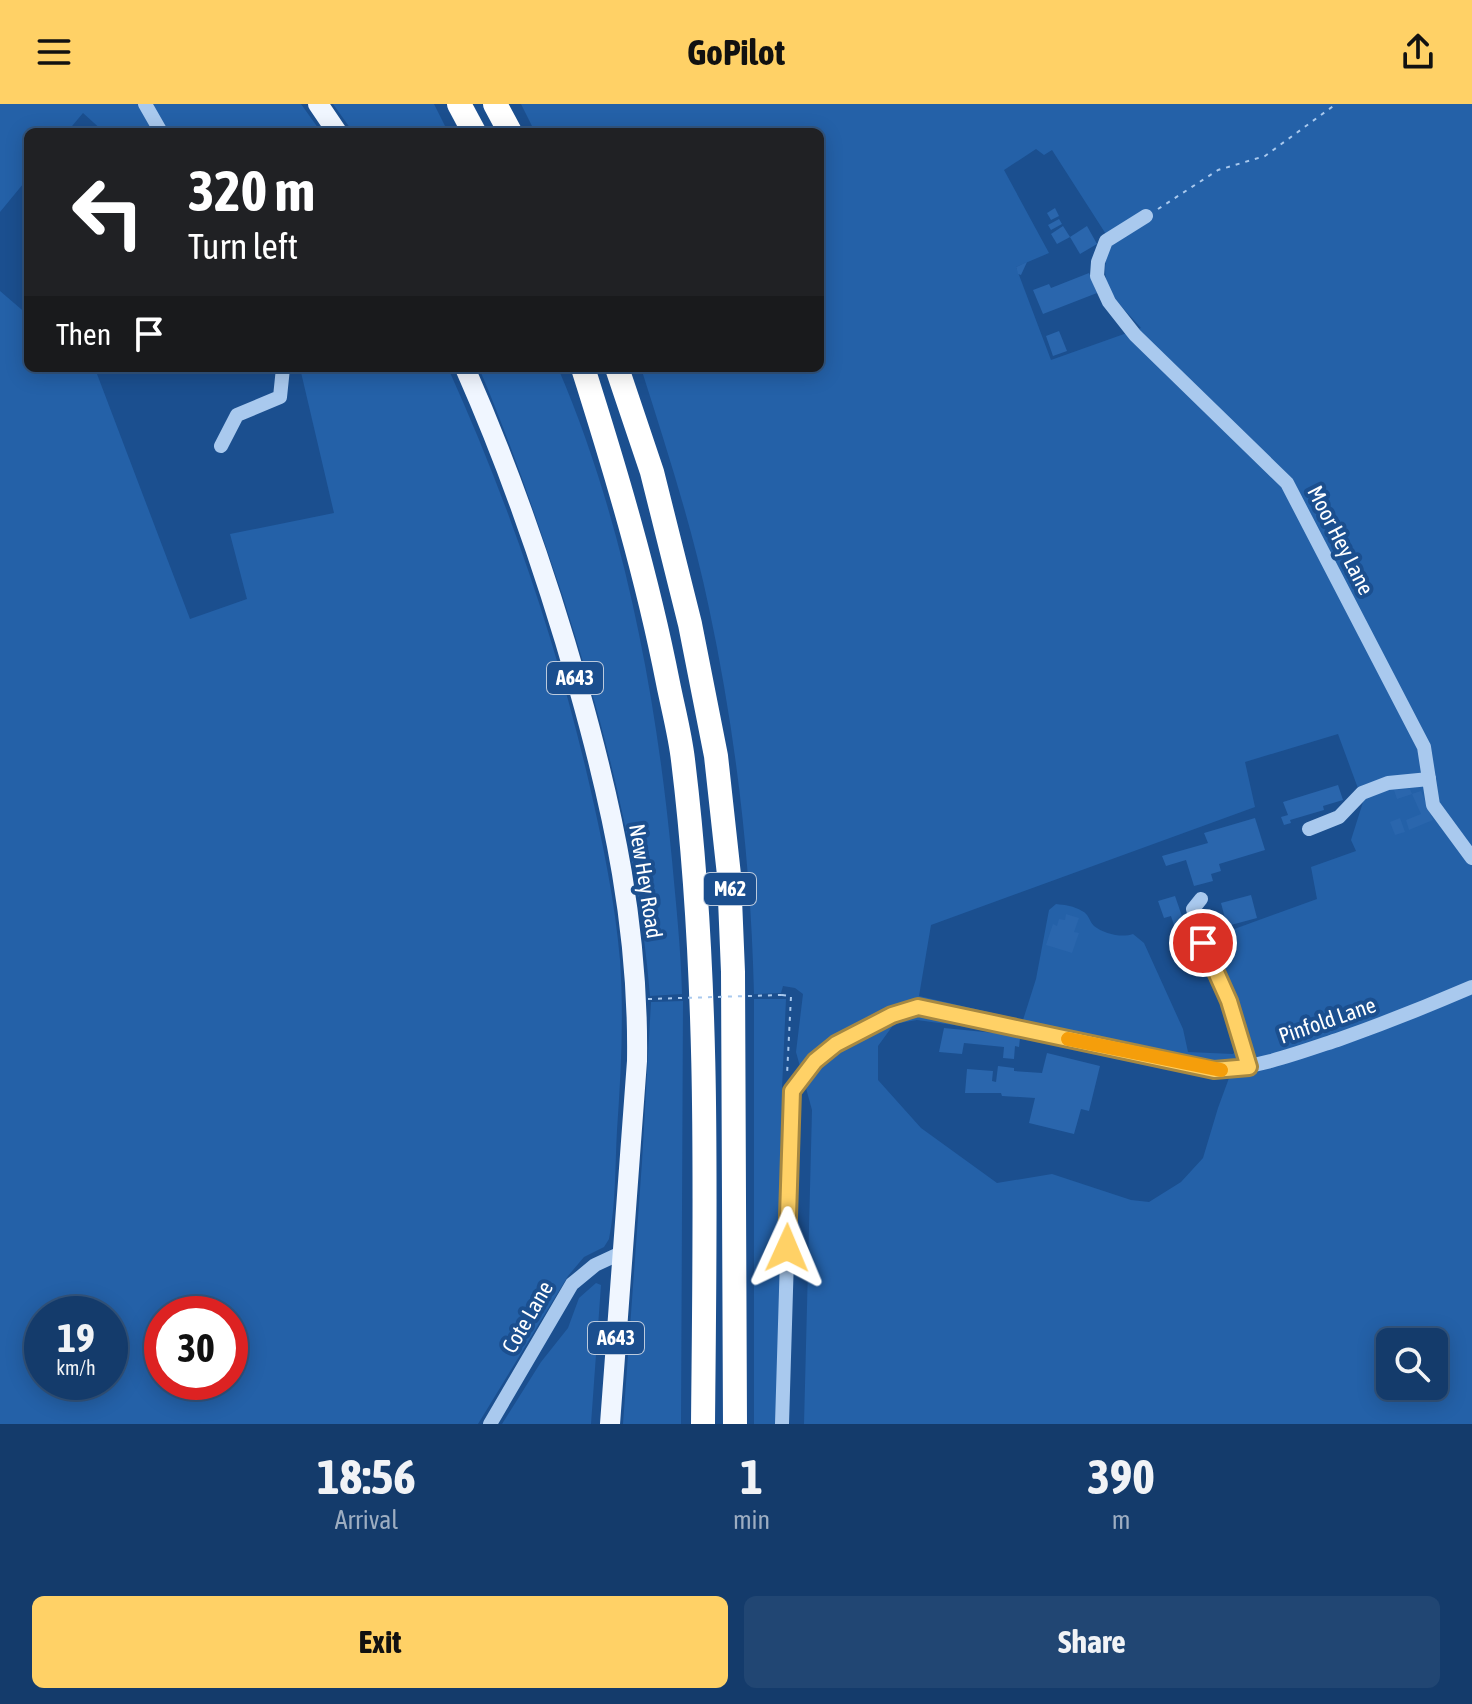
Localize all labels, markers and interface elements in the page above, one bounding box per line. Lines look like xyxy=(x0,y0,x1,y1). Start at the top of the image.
icon: menu xyxy=(32,30,76,74)
icon: share xyxy=(1396,30,1440,74)
text: GoPilot xyxy=(687,31,785,73)
text: 320 m xyxy=(188,159,315,223)
icon: left xyxy=(56,160,160,264)
text: Turn left xyxy=(188,225,298,267)
icon: arrive xyxy=(127,312,171,356)
text: Then xyxy=(56,317,111,351)
street label: Moor Hey Lane xyxy=(1302,481,1380,599)
road number: A643 xyxy=(547,662,603,694)
street label: New Hey Road xyxy=(624,822,668,940)
road number: M62 xyxy=(704,873,756,905)
pin xyxy=(1169,909,1237,977)
icon: arrive xyxy=(1181,921,1225,965)
street label: Pinfold Lane xyxy=(1275,991,1379,1049)
position arrow xyxy=(745,1206,829,1290)
street label: Cote Lane xyxy=(496,1276,558,1358)
speed limit sign: 30 xyxy=(144,1296,248,1400)
text: 19 xyxy=(57,1315,95,1360)
road number: A643 xyxy=(588,1322,644,1354)
map controls xyxy=(1376,1328,1448,1400)
button: search xyxy=(1376,1328,1448,1400)
text: km/h xyxy=(56,1356,96,1379)
text: 18:56 xyxy=(317,1449,416,1504)
text: 1 xyxy=(740,1449,763,1504)
text: 390 xyxy=(1087,1449,1155,1504)
text: Arrival xyxy=(335,1505,398,1535)
text: min xyxy=(733,1505,770,1535)
text: m xyxy=(1112,1505,1130,1535)
button: Exit xyxy=(32,1596,728,1688)
button: Share xyxy=(744,1596,1440,1688)

